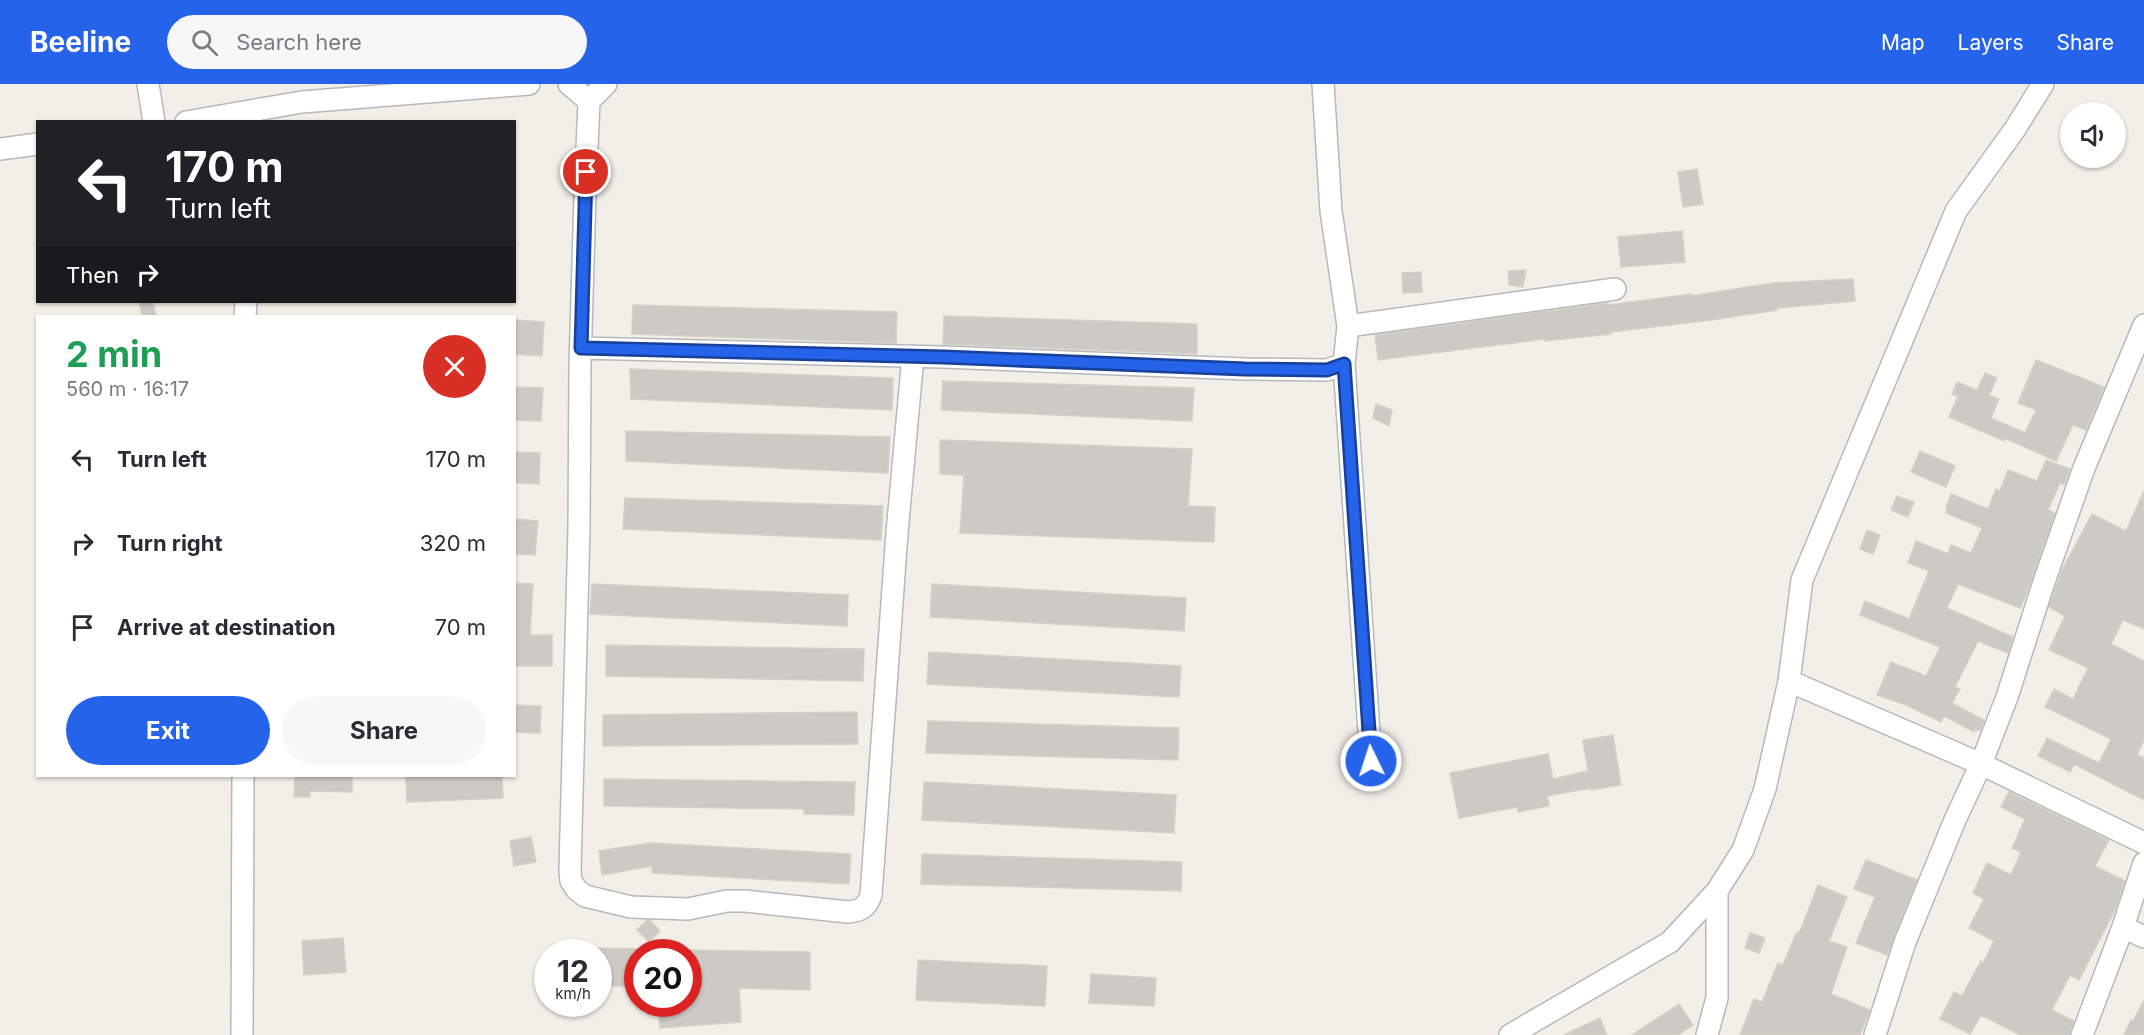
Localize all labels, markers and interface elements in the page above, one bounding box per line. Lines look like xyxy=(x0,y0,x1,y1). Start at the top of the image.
search box xyxy=(167,15,587,69)
text: Beeline xyxy=(30,25,131,59)
icon: search xyxy=(188,26,221,59)
text: Search here xyxy=(236,29,362,55)
text: Map xyxy=(1881,30,1925,55)
text: Layers xyxy=(1958,30,2024,55)
text: Share xyxy=(2057,30,2114,55)
map controls xyxy=(2060,102,2126,168)
button: sound xyxy=(2060,102,2126,168)
text: 170 m xyxy=(165,141,283,192)
icon: left xyxy=(66,144,144,222)
pin xyxy=(560,146,611,197)
icon: arrive xyxy=(569,155,602,188)
text: Turn left xyxy=(165,192,271,225)
icon: right xyxy=(131,258,164,291)
text: Then xyxy=(66,262,119,288)
text: 2 min xyxy=(66,332,162,376)
button: close xyxy=(423,335,486,398)
text: 560 m · 16:17 xyxy=(66,377,189,401)
icon: left xyxy=(66,443,99,476)
text: Turn left xyxy=(117,446,207,472)
text: 170 m xyxy=(426,446,486,472)
icon: right xyxy=(66,527,99,560)
text: Turn right xyxy=(117,530,223,556)
text: 320 m xyxy=(420,530,486,556)
icon: arrive xyxy=(66,611,99,644)
text: Arrive at destination xyxy=(117,614,336,640)
text: 70 m xyxy=(435,614,486,640)
button: Exit xyxy=(66,696,270,765)
button: Share xyxy=(282,696,486,765)
position arrow xyxy=(1339,729,1403,793)
speed limit sign: 20 xyxy=(624,939,702,1017)
text: 12 xyxy=(557,953,589,989)
text: km/h xyxy=(555,984,591,1003)

